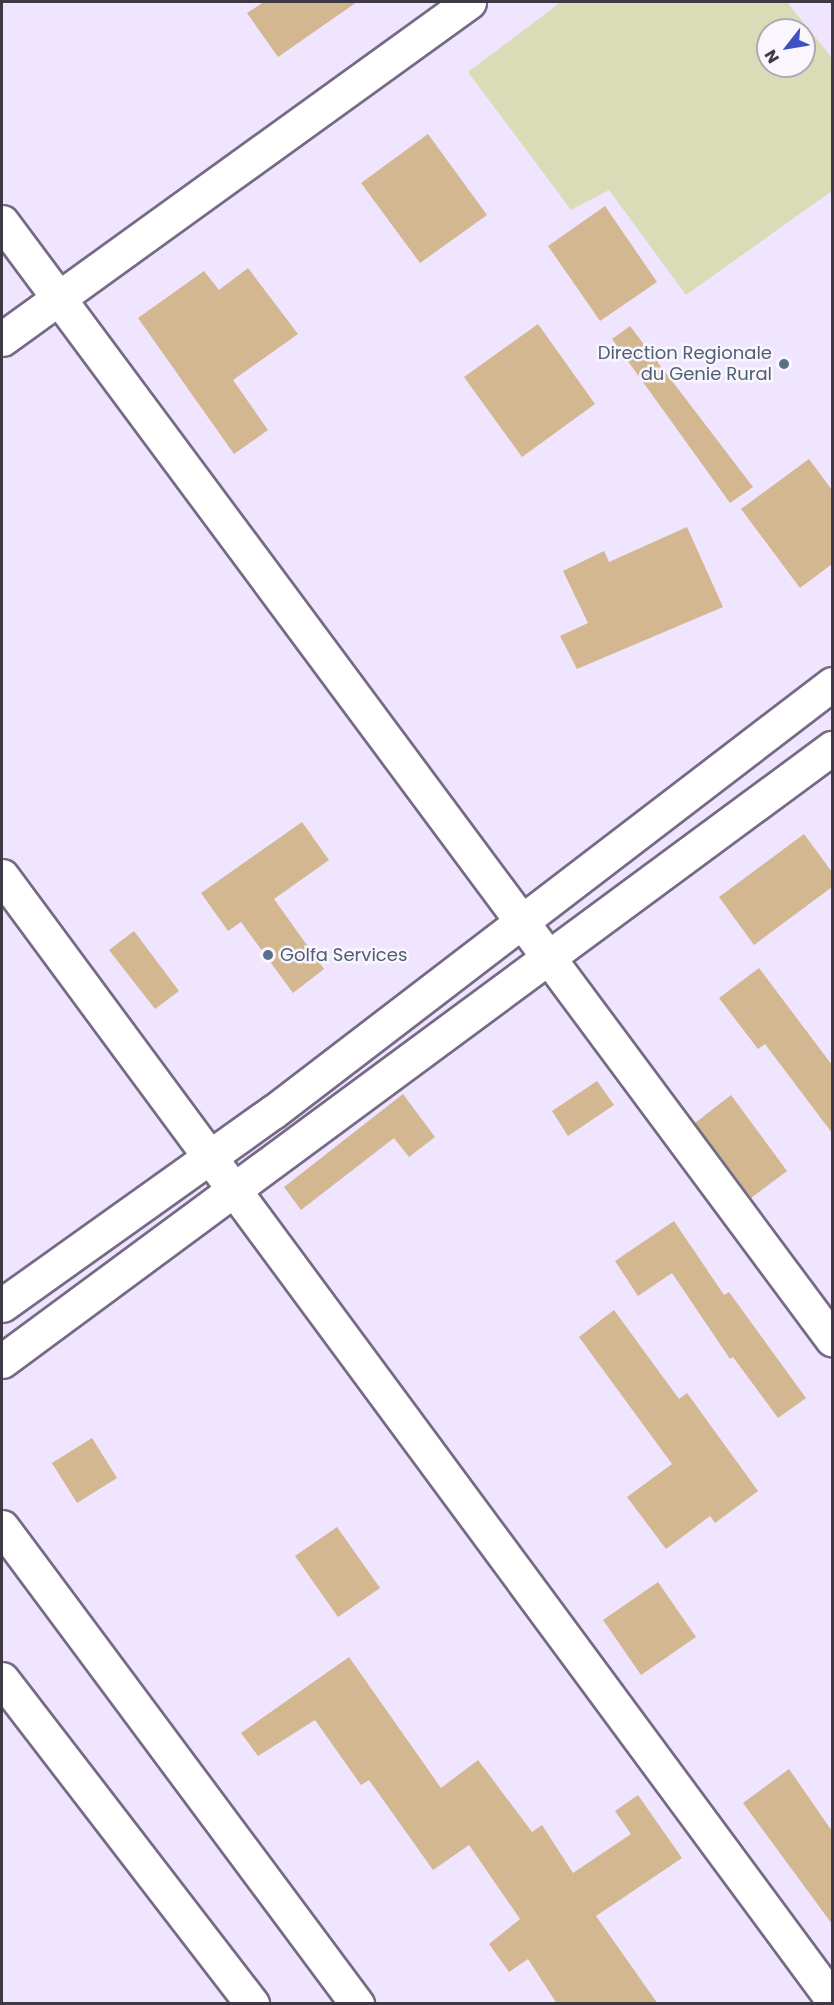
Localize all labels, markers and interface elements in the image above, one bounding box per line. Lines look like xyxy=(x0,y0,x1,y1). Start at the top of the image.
north arrow xyxy=(756,18,816,78)
text: N xyxy=(759,45,785,68)
place label: Direction Regionale du Genie Rural xyxy=(598,343,772,386)
marker: Direction Regionale du Genie Rural xyxy=(777,357,791,371)
place label: Golfa Services xyxy=(280,944,407,966)
marker: Golfa Services xyxy=(261,948,275,962)

